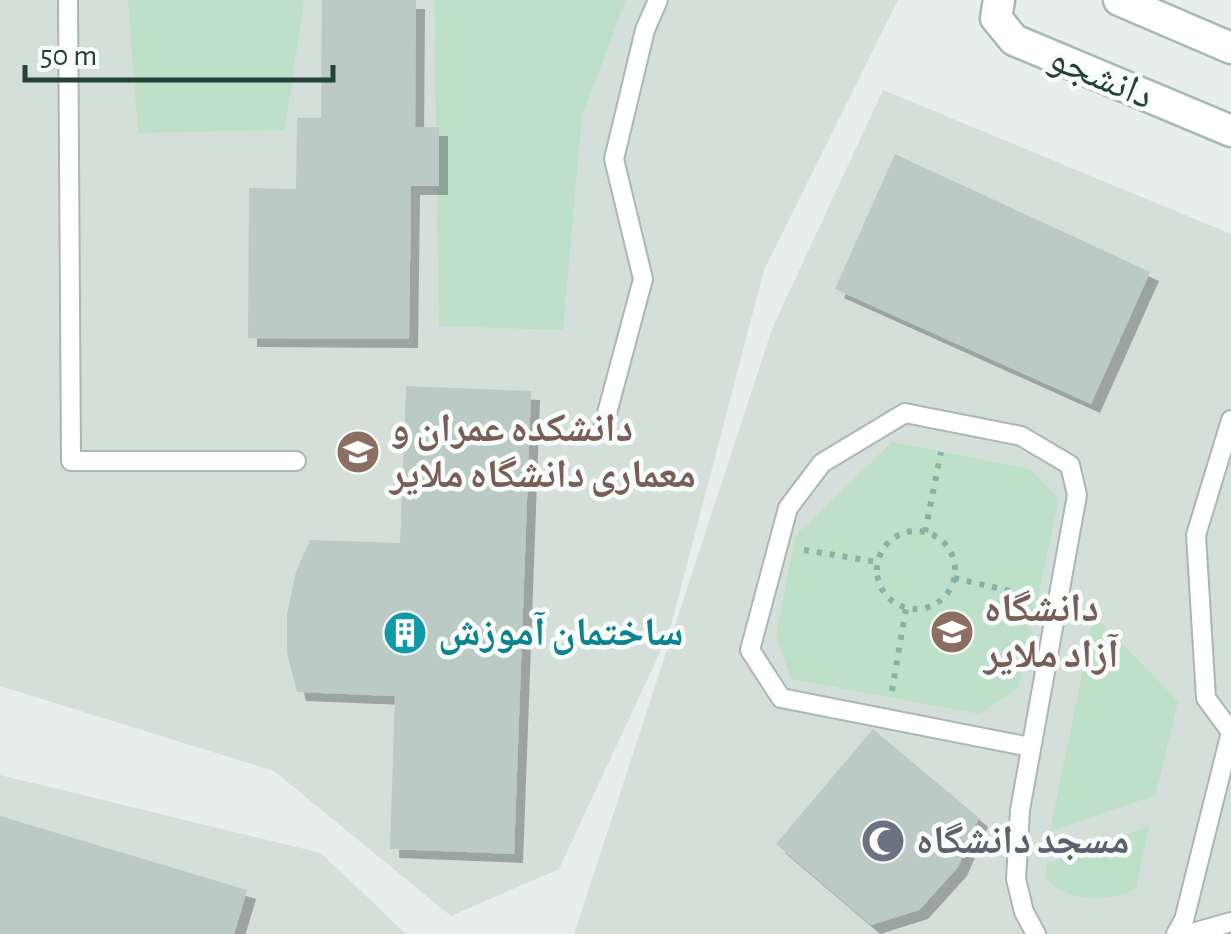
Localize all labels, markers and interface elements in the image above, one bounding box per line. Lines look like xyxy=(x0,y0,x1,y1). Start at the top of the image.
scale bar xyxy=(25,20,332,82)
street label: دانشجو xyxy=(1043,37,1159,118)
text: 50 m xyxy=(40,41,97,71)
place label: دانشکده عمران و معماری دانشگاه ملایر xyxy=(388,409,696,497)
school or university icon: دانشکده عمران و معماری دانشگاه ملایر xyxy=(335,429,381,475)
place label: دانشگاه آزاد ملایر xyxy=(982,589,1119,676)
school or university icon: دانشگاه آزاد ملایر xyxy=(929,609,975,655)
building icon: ساختمان آموزش xyxy=(382,610,428,656)
place label: ساختمان آموزش xyxy=(438,611,683,655)
mosque icon: مسجد دانشگاه xyxy=(860,818,906,864)
place label: مسجد دانشگاه xyxy=(916,821,1129,861)

